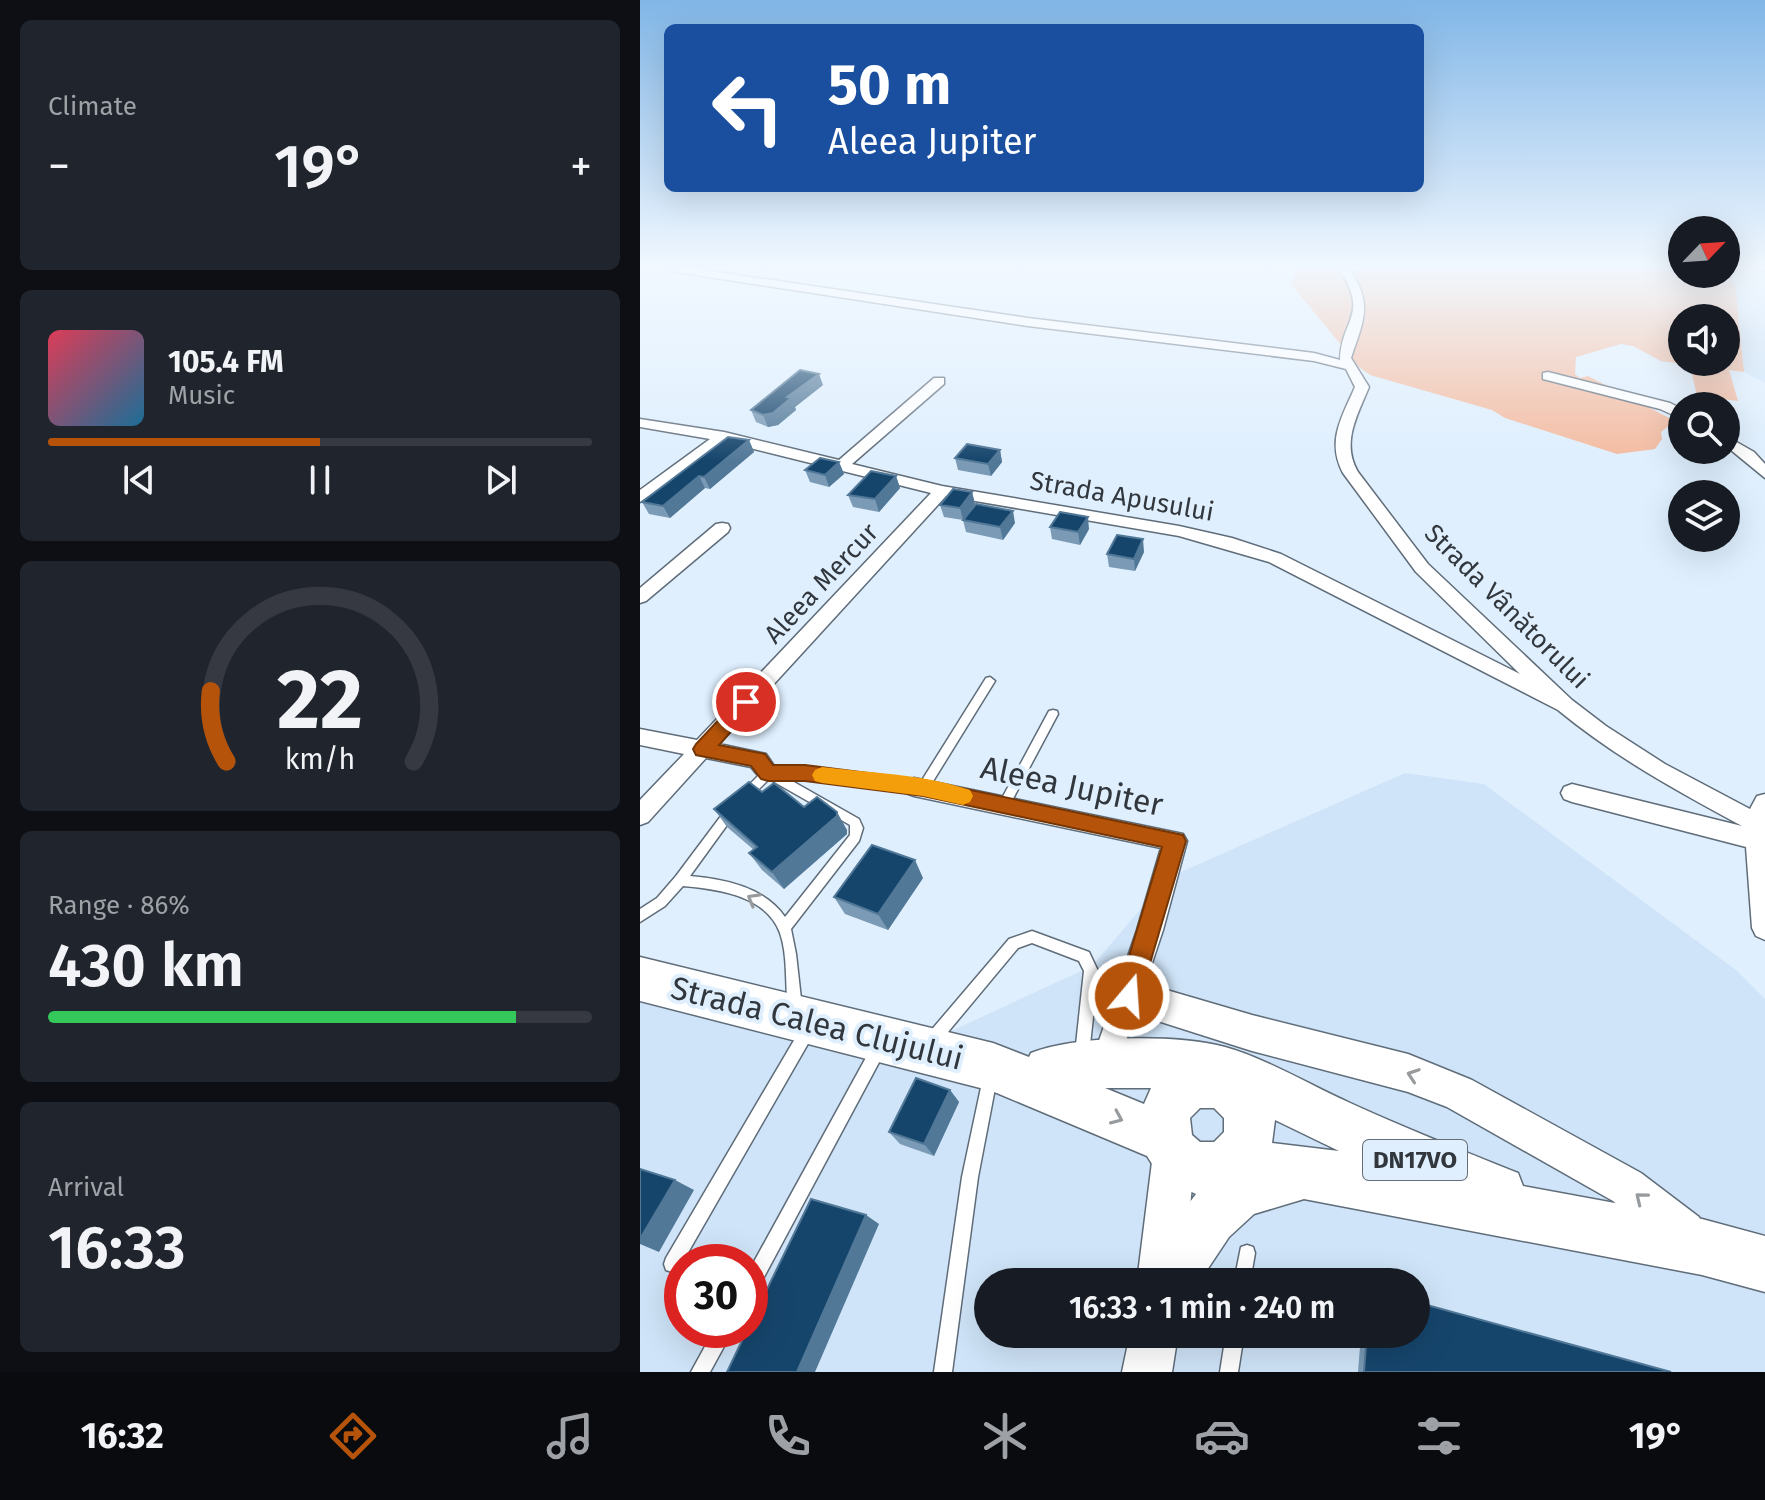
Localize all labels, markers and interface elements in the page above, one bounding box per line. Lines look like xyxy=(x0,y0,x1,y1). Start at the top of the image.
text: 50 m xyxy=(828,52,951,119)
icon: left xyxy=(696,56,800,160)
text: Climate xyxy=(48,91,137,122)
text: Aleea Jupiter xyxy=(828,120,1036,164)
text: 19° xyxy=(274,131,366,203)
text: − xyxy=(48,140,70,193)
text: + xyxy=(570,140,592,193)
north arrow xyxy=(1668,216,1740,288)
map controls xyxy=(1668,216,1740,552)
button: sound xyxy=(1668,304,1740,376)
text: 105.4 FM xyxy=(168,344,284,380)
text: Music xyxy=(168,380,235,411)
button: search xyxy=(1668,392,1740,464)
icon: previous xyxy=(117,458,161,502)
icon: pause xyxy=(298,458,342,502)
icon: next xyxy=(479,458,523,502)
street label: Strada Apusului xyxy=(1028,465,1216,528)
button: layers xyxy=(1668,480,1740,552)
street label: Aleea Mercur xyxy=(758,517,885,650)
street label: Strada Vânătorului xyxy=(1418,518,1595,695)
text: 22 xyxy=(277,650,363,750)
pin xyxy=(712,668,780,736)
icon: arrive xyxy=(724,680,768,724)
text: km/h xyxy=(285,742,355,777)
street label: Aleea Jupiter xyxy=(977,748,1167,824)
text: Range · 86% xyxy=(48,890,190,921)
one-way arrow xyxy=(748,894,762,909)
text: 430 km xyxy=(48,930,244,1002)
position arrow xyxy=(1087,954,1171,1038)
street label: Strada Calea Clujului xyxy=(667,968,967,1078)
one-way arrow xyxy=(1407,1069,1421,1085)
one-way arrow xyxy=(1109,1109,1123,1125)
road number: DN17VO xyxy=(1363,1140,1467,1180)
text: Arrival xyxy=(48,1172,124,1203)
one-way arrow xyxy=(1636,1193,1650,1208)
text: 16:33 xyxy=(48,1212,186,1284)
speed limit sign: 30 xyxy=(664,1244,768,1348)
text: 16:33 · 1 min · 240 m xyxy=(1069,1290,1335,1326)
icon: directions xyxy=(325,1408,381,1464)
icon: music xyxy=(542,1408,598,1464)
icon: phone xyxy=(760,1408,816,1464)
icon: climate xyxy=(977,1408,1033,1464)
icon: car xyxy=(1194,1408,1250,1464)
icon: filters xyxy=(1411,1408,1467,1464)
text: 16:32 xyxy=(81,1414,164,1458)
text: 19° xyxy=(1629,1414,1684,1458)

